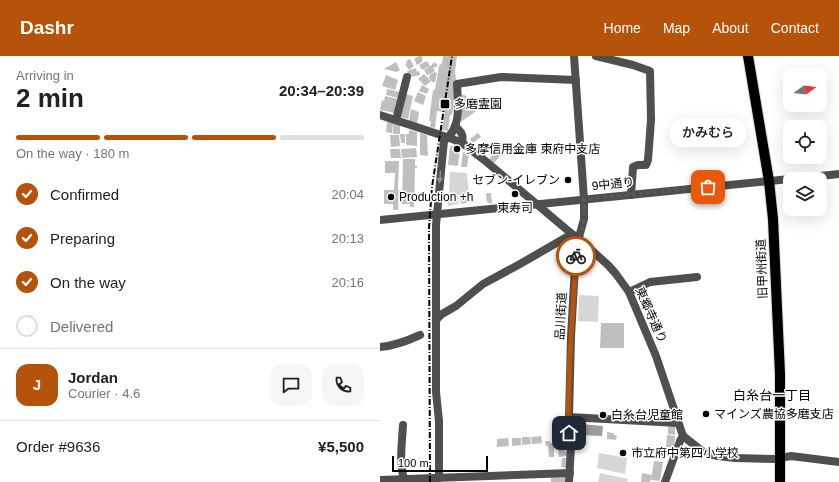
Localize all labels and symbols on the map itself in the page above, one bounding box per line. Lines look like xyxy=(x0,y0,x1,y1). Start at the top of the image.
north arrow xyxy=(783,68,827,112)
place label: 多磨霊園 xyxy=(454,97,502,111)
marker: 多磨霊園 xyxy=(439,98,451,110)
callout: かみむら xyxy=(670,119,746,147)
place label: 多摩信用金庫 東府中支店 xyxy=(465,142,600,156)
marker: 多摩信用金庫 東府中支店 xyxy=(452,144,462,154)
pin xyxy=(691,170,725,204)
one-way arrow xyxy=(437,171,444,183)
place label: セブン-イレブン xyxy=(472,173,560,187)
marker: セブン-イレブン xyxy=(563,175,573,185)
street label: 9中通り xyxy=(591,175,635,193)
marker: 東寿司 xyxy=(510,189,520,199)
place label: Production +h xyxy=(399,190,473,204)
marker: Production +h xyxy=(386,192,396,202)
place label: 東寿司 xyxy=(497,201,533,215)
courier xyxy=(556,236,596,276)
street label: 旧甲州街道 xyxy=(754,239,770,299)
street label: 東郷寺通り xyxy=(632,285,670,345)
street label: 品川街道 xyxy=(553,292,569,340)
district label: 白糸台一丁目 xyxy=(733,388,811,403)
place label: マインズ農協多磨支店 xyxy=(714,407,834,421)
place label: 白糸台児童館 xyxy=(611,408,683,422)
marker: マインズ農協多磨支店 xyxy=(701,409,711,419)
marker: 白糸台児童館 xyxy=(598,410,608,420)
pin xyxy=(552,416,586,450)
place label: 市立府中第四小学校 xyxy=(631,446,739,460)
marker: 市立府中第四小学校 xyxy=(618,448,628,458)
scale bar xyxy=(392,454,488,473)

